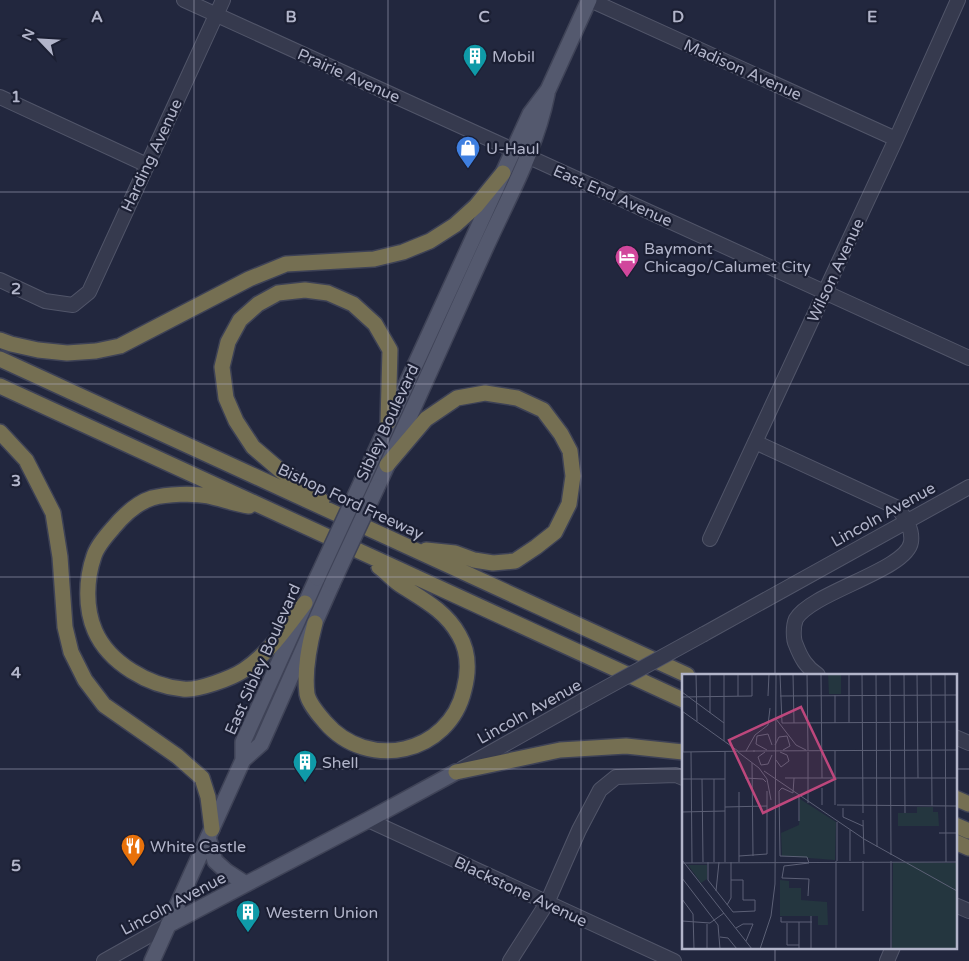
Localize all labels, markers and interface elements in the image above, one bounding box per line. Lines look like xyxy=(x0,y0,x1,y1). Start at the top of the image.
text: A xyxy=(91,7,103,27)
text: B xyxy=(285,7,297,27)
text: C xyxy=(478,7,490,27)
text: D xyxy=(672,7,684,27)
text: E xyxy=(867,7,877,27)
north arrow xyxy=(15,15,65,65)
text: N xyxy=(19,26,39,43)
street label: Madison Avenue xyxy=(680,35,805,105)
building icon: Mobil xyxy=(462,43,488,77)
street label: Prairie Avenue xyxy=(294,44,403,107)
place label: Mobil xyxy=(492,47,535,67)
text: 1 xyxy=(11,87,21,107)
street label: Harding Avenue xyxy=(117,96,187,215)
shop icon: U-Haul xyxy=(455,135,481,169)
place label: U-Haul xyxy=(486,139,539,159)
street label: East End Avenue xyxy=(550,161,675,231)
street label: Wilson Avenue xyxy=(803,215,869,326)
place label: Baymont Chicago/Calumet City xyxy=(644,239,811,277)
hotel icon: Baymont Chicago/Calumet City xyxy=(614,244,640,278)
text: 2 xyxy=(11,279,21,299)
street label: Sibley Boulevard xyxy=(352,361,424,484)
street label: Bishop Ford Freeway xyxy=(275,459,427,545)
text: 3 xyxy=(11,471,21,491)
street label: Lincoln Avenue xyxy=(828,478,939,552)
street label: East Sibley Boulevard xyxy=(221,581,305,738)
text: 4 xyxy=(11,663,21,683)
inset map xyxy=(682,674,956,948)
street label: Lincoln Avenue xyxy=(474,675,585,749)
building icon: Shell xyxy=(292,749,318,783)
place label: Shell xyxy=(322,753,359,773)
restaurant icon: White Castle xyxy=(120,833,146,867)
place label: White Castle xyxy=(150,837,246,857)
street label: Blackstone Avenue xyxy=(451,852,590,932)
text: 5 xyxy=(11,856,21,876)
street label: Lincoln Avenue xyxy=(117,868,230,940)
building icon: Western Union xyxy=(235,899,261,933)
place label: Western Union xyxy=(266,903,378,923)

